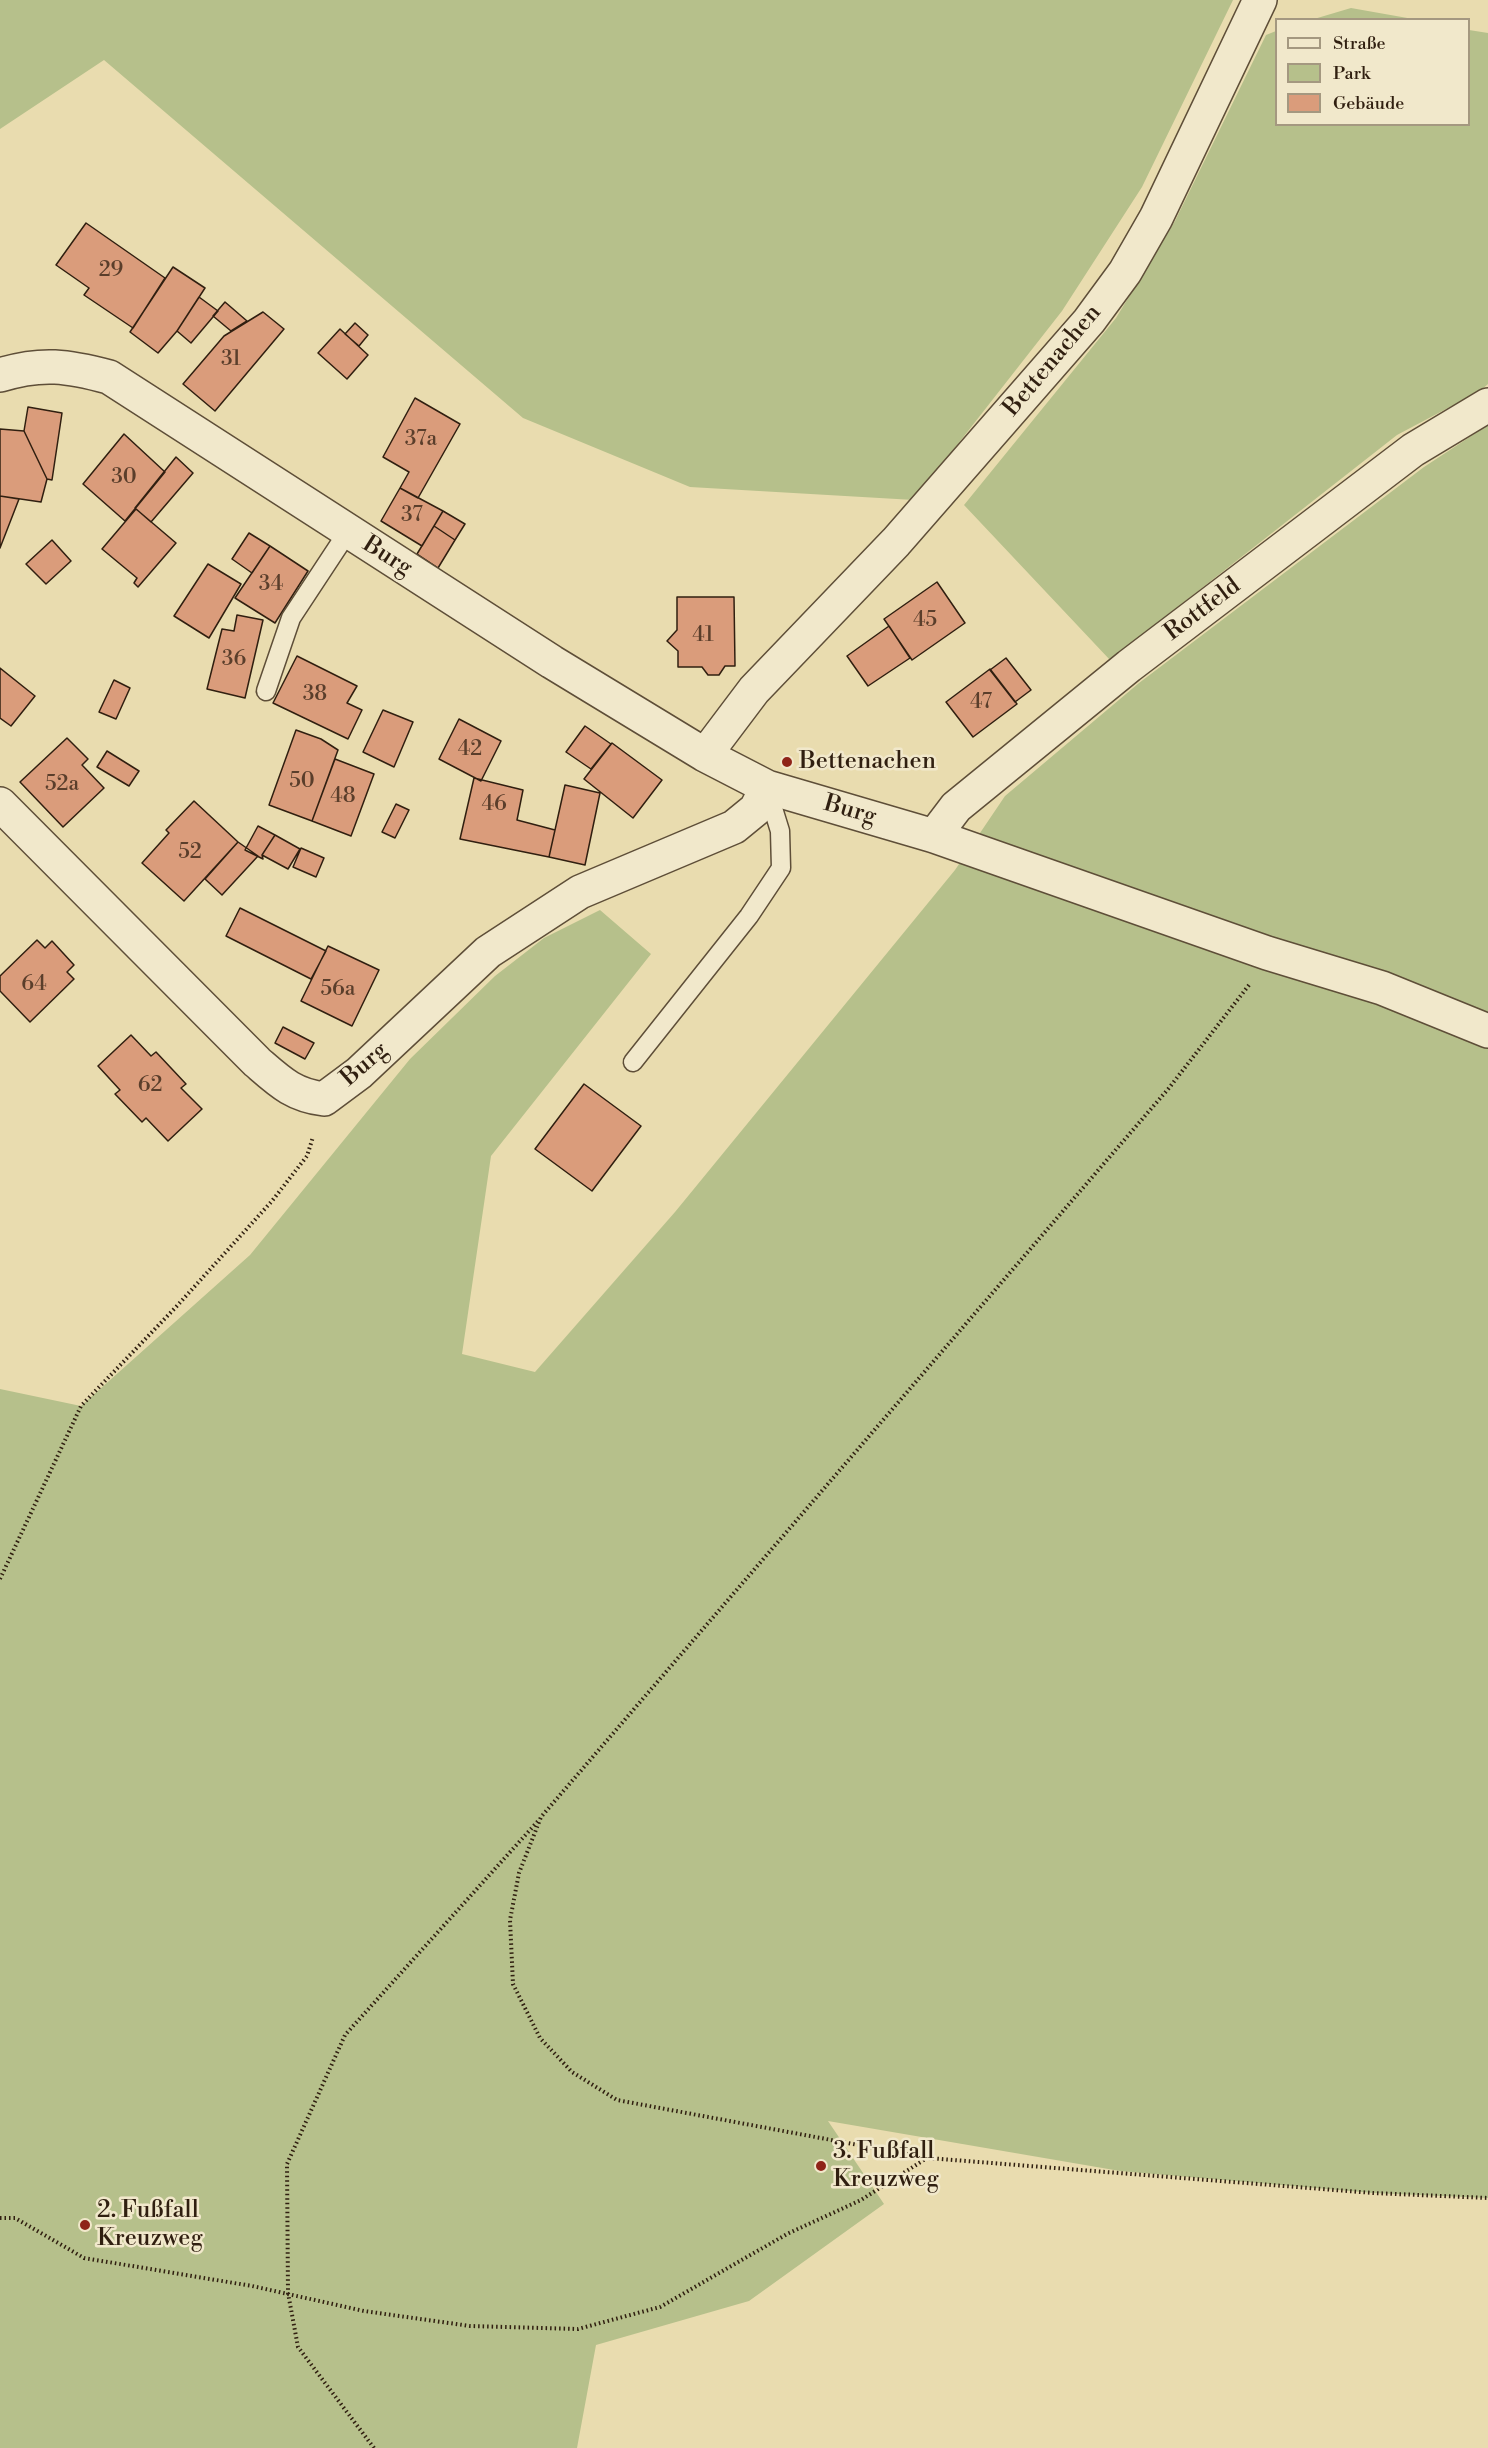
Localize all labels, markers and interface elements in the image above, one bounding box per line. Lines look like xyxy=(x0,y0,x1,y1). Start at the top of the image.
legend xyxy=(1275,18,1470,126)
text: Straße xyxy=(1333,32,1386,55)
text: Park xyxy=(1333,62,1370,85)
text: Gebäude xyxy=(1333,92,1404,115)
house number: 29 xyxy=(99,258,123,284)
street label: Bettenachen xyxy=(998,299,1108,423)
house number: 31 xyxy=(221,347,241,373)
house number: 37a xyxy=(405,427,437,453)
house number: 30 xyxy=(111,465,137,491)
house number: 37 xyxy=(401,503,423,529)
street label: Burg xyxy=(357,531,417,583)
house number: 34 xyxy=(259,572,283,598)
street label: Rottfeld xyxy=(1159,572,1247,648)
house number: 45 xyxy=(913,608,937,634)
house number: 41 xyxy=(692,623,714,649)
house number: 36 xyxy=(222,647,246,673)
house number: 38 xyxy=(303,682,327,708)
house number: 47 xyxy=(970,690,992,716)
house number: 42 xyxy=(458,737,482,763)
place label: Bettenachen xyxy=(799,748,936,776)
marker: Bettenachen xyxy=(780,755,794,769)
house number: 50 xyxy=(289,769,315,795)
house number: 52a xyxy=(45,772,79,798)
house number: 48 xyxy=(330,784,356,810)
street label: Burg xyxy=(820,790,880,832)
house number: 46 xyxy=(481,792,507,818)
house number: 52 xyxy=(178,840,202,866)
house number: 64 xyxy=(21,972,47,998)
house number: 56a xyxy=(321,977,355,1003)
street label: Burg xyxy=(335,1037,395,1093)
house number: 62 xyxy=(138,1073,162,1099)
place label: 3. Fußfall Kreuzweg xyxy=(833,2138,939,2194)
marker: 3. Fußfall Kreuzweg xyxy=(814,2159,828,2173)
place label: 2. Fußfall Kreuzweg xyxy=(97,2197,203,2253)
marker: 2. Fußfall Kreuzweg xyxy=(78,2218,92,2232)

